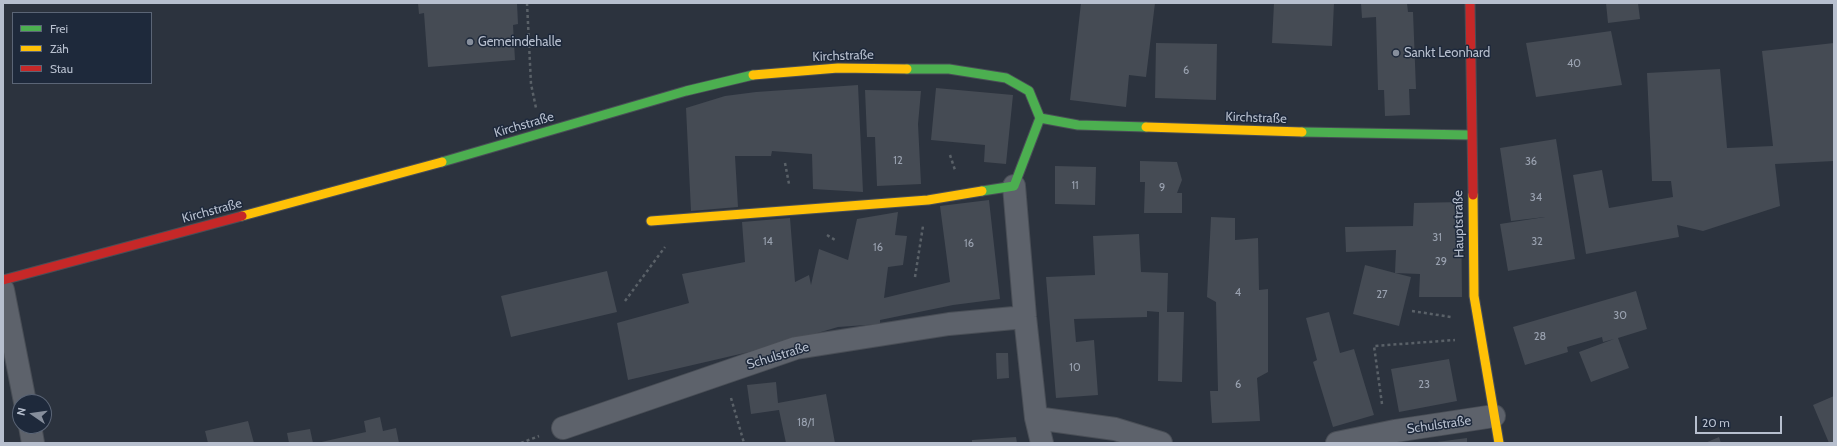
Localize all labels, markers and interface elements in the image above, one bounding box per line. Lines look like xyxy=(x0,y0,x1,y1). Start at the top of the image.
legend xyxy=(12,12,152,84)
text: Frei xyxy=(50,21,68,36)
place label: Gemeindehalle xyxy=(478,34,561,50)
marker: Gemeindehalle xyxy=(465,37,475,47)
text: Zäh xyxy=(50,41,69,56)
place label: Sankt Leonhard xyxy=(1404,45,1490,61)
street label: Kirchstraße xyxy=(812,47,874,65)
marker: Sankt Leonhard xyxy=(1391,48,1401,58)
house number: 40 xyxy=(1567,57,1581,71)
text: Stau xyxy=(50,61,73,76)
house number: 6 xyxy=(1183,64,1189,78)
street label: Kirchstraße xyxy=(492,109,556,141)
street label: Kirchstraße xyxy=(1225,109,1287,127)
house number: 12 xyxy=(893,154,903,168)
house number: 36 xyxy=(1525,155,1537,169)
house number: 11 xyxy=(1071,179,1079,193)
house number: 9 xyxy=(1159,181,1165,195)
street label: Hauptstraße xyxy=(1451,190,1467,258)
house number: 34 xyxy=(1530,191,1542,205)
street label: Kirchstraße xyxy=(180,196,244,226)
house number: 31 xyxy=(1432,231,1442,245)
house number: 14 xyxy=(763,235,773,249)
house number: 32 xyxy=(1531,235,1543,249)
house number: 16 xyxy=(964,237,974,251)
house number: 16 xyxy=(873,241,883,255)
house number: 29 xyxy=(1435,255,1447,269)
house number: 4 xyxy=(1235,286,1241,300)
house number: 27 xyxy=(1376,288,1388,302)
house number: 30 xyxy=(1613,309,1627,323)
house number: 28 xyxy=(1534,330,1546,344)
street label: Schulstraße xyxy=(745,339,811,373)
house number: 10 xyxy=(1069,361,1081,375)
house number: 6 xyxy=(1235,378,1241,392)
house number: 23 xyxy=(1418,378,1430,392)
north arrow xyxy=(12,394,52,434)
text: N xyxy=(14,406,29,417)
scale bar xyxy=(1697,408,1784,434)
street label: Schulstraße xyxy=(1406,413,1472,437)
text: 20 m xyxy=(1702,415,1730,430)
house number: 18/1 xyxy=(797,416,815,430)

